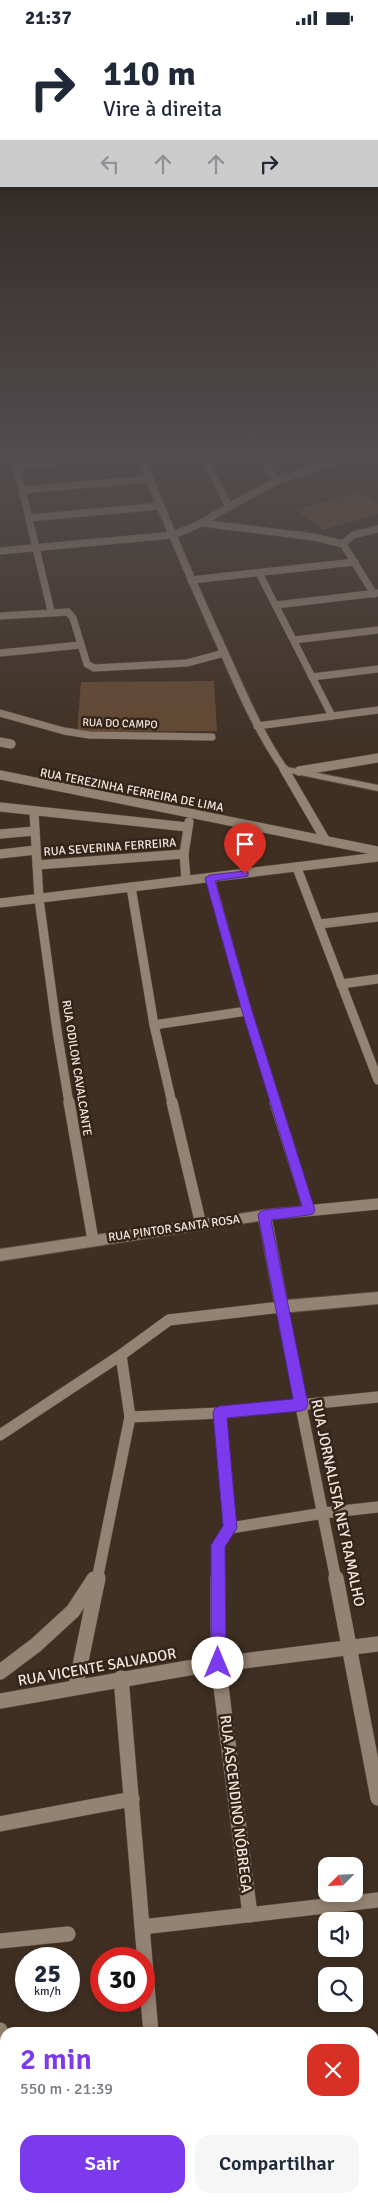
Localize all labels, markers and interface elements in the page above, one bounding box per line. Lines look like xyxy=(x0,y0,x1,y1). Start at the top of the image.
text: 21:37 xyxy=(25,6,72,30)
text: 110 m xyxy=(103,52,196,95)
icon: right xyxy=(20,55,85,120)
text: Vire à direita xyxy=(103,95,222,122)
icon: left xyxy=(96,150,124,178)
icon: ahead xyxy=(149,150,177,178)
icon: ahead xyxy=(202,150,230,178)
icon: right xyxy=(255,150,283,178)
street label: RUA DO CAMPO xyxy=(82,716,158,731)
street label: RUA TEREZINHA FERREIRA DE LIMA xyxy=(39,765,226,816)
pin xyxy=(224,823,266,874)
icon: arrive xyxy=(231,830,259,858)
street label: RUA SEVERINA FERREIRA xyxy=(43,835,178,860)
street label: RUA ODILON CAVALCANTE xyxy=(58,999,95,1137)
street label: RUA PINTOR SANTA ROSA xyxy=(107,1212,242,1245)
street label: RUA JORNALISTA NEY RAMALHO xyxy=(307,1398,369,1608)
position arrow xyxy=(191,1636,243,1688)
street label: RUA VICENTE SALVADOR xyxy=(16,1644,178,1690)
street label: RUA ASCENDINO NÓBREGA xyxy=(216,1714,257,1894)
north arrow xyxy=(318,1857,362,1903)
map controls xyxy=(318,1857,363,2012)
button: sound xyxy=(318,1912,363,1957)
speed limit sign: 30 xyxy=(90,1947,155,2012)
text: 25 xyxy=(34,1958,61,1989)
button: search xyxy=(318,1967,363,2012)
text: km/h xyxy=(34,1984,61,1999)
text: 2 min xyxy=(20,2041,92,2078)
button: close xyxy=(307,2044,359,2096)
text: 550 m · 21:39 xyxy=(20,2079,113,2099)
button: Sair xyxy=(20,2135,185,2193)
button: Compartilhar xyxy=(195,2135,359,2193)

